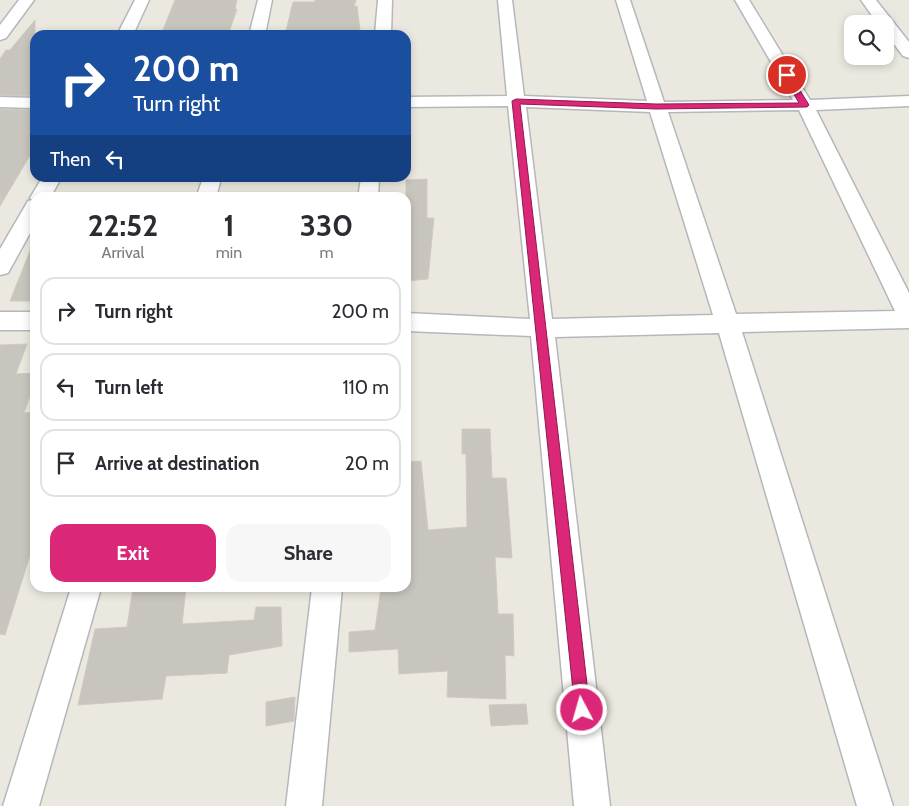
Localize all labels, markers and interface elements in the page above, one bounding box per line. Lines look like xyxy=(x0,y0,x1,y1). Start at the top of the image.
map controls xyxy=(844,15,894,65)
button: search xyxy=(844,15,894,65)
text: 200 m xyxy=(133,47,239,90)
icon: right xyxy=(50,50,115,115)
pin xyxy=(766,54,808,96)
icon: arrive xyxy=(773,61,801,89)
text: Turn right xyxy=(133,90,220,117)
icon: left xyxy=(101,145,129,173)
text: Then xyxy=(50,148,91,171)
text: 22:52 xyxy=(88,207,158,244)
text: 1 xyxy=(223,207,234,244)
text: 330 xyxy=(300,207,353,244)
text: Arrival xyxy=(102,243,144,262)
text: min xyxy=(216,243,242,262)
text: m xyxy=(320,243,334,262)
icon: right xyxy=(52,297,80,325)
text: Turn right xyxy=(95,300,173,323)
text: 200 m xyxy=(332,300,389,323)
icon: left xyxy=(52,373,80,401)
text: Turn left xyxy=(95,376,163,399)
text: 110 m xyxy=(342,376,389,399)
icon: arrive xyxy=(52,449,80,477)
text: Arrive at destination xyxy=(95,452,259,475)
text: 20 m xyxy=(345,452,389,475)
button: Exit xyxy=(50,524,216,582)
button: Share xyxy=(226,524,391,582)
position arrow xyxy=(555,683,607,735)

